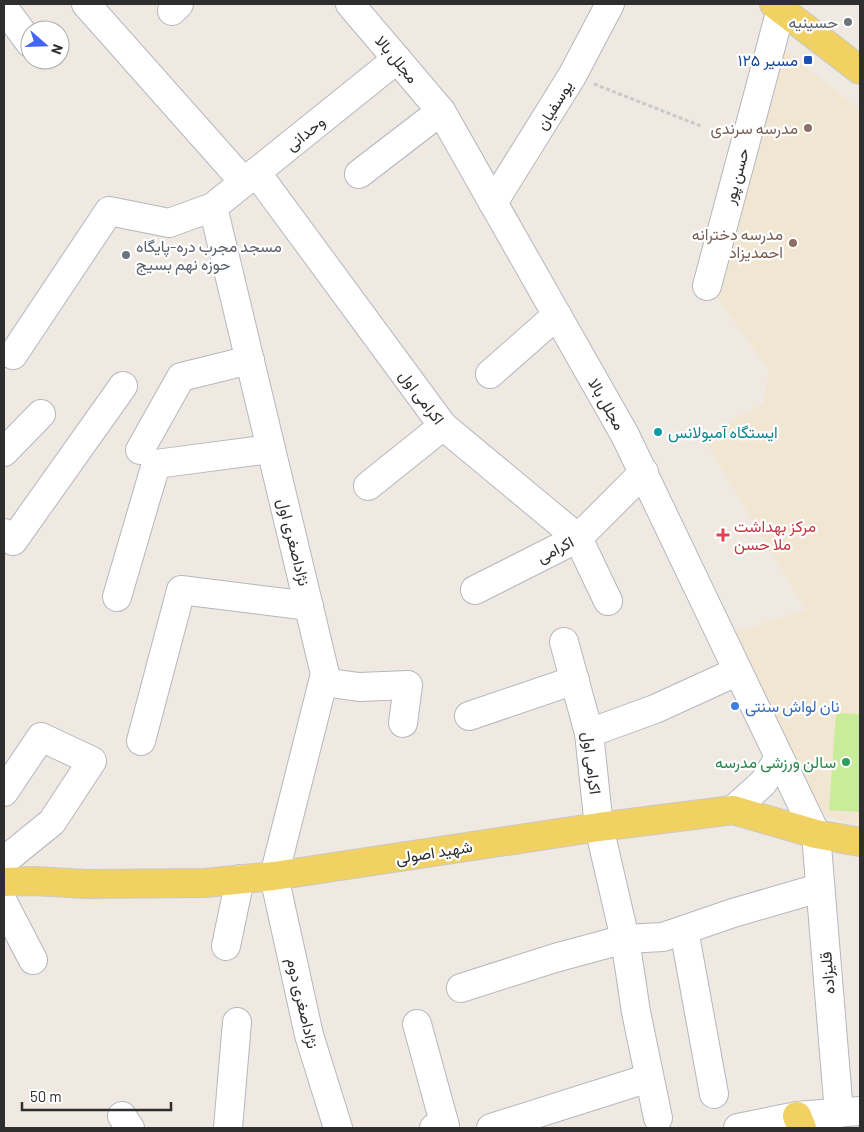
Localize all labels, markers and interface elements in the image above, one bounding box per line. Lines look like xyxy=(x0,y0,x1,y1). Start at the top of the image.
place label: حسینیه xyxy=(788,12,838,32)
marker: حسینیه xyxy=(842,16,854,28)
north arrow xyxy=(20,20,70,70)
street label: مجلل بالا xyxy=(370,31,423,88)
text: N xyxy=(48,42,67,57)
place label: مسیر ۱۲۵ xyxy=(738,50,798,71)
marker: مسیر ۱۲۵ xyxy=(802,54,814,66)
street label: یوسفیان xyxy=(531,77,578,134)
street label: وحدانی xyxy=(281,111,329,156)
place label: مدرسه سرندی xyxy=(711,118,798,139)
marker: مدرسه سرندی xyxy=(802,122,814,134)
street label: حسن پور xyxy=(719,145,755,208)
place label: مدرسه دخترانه احمدیزاد xyxy=(692,224,783,263)
place label: مسجد مجرب دره-پایگاه حوزه نهم بسیج xyxy=(136,236,282,276)
marker: مدرسه دخترانه احمدیزاد xyxy=(787,237,799,249)
marker: مسجد مجرب دره-پایگاه حوزه نهم بسیج xyxy=(120,249,132,261)
street label: اکرامی اول xyxy=(394,366,449,429)
street label: مجلل بالا xyxy=(583,375,630,434)
place label: ایستگاه آمبولانس xyxy=(668,422,778,443)
marker: ایستگاه آمبولانس xyxy=(652,426,664,438)
street label: نژاداصغری اول xyxy=(273,496,315,588)
place label: مرکز بهداشت ملا حسن xyxy=(734,516,816,555)
marker: مرکز بهداشت ملا حسن xyxy=(716,528,730,542)
street label: اکرامی xyxy=(533,531,577,568)
place label: نان لواش سنتی xyxy=(745,696,839,717)
marker: نان لواش سنتی xyxy=(729,700,741,712)
street label: اکرامی اول xyxy=(577,730,606,796)
place label: سالن ورزشی مدرسه xyxy=(715,752,836,773)
marker: سالن ورزشی مدرسه xyxy=(840,756,852,768)
street label: شهید اصولی xyxy=(394,836,474,869)
street label: قلیزاده xyxy=(815,951,840,995)
street label: نژاداصغری دوم xyxy=(282,956,323,1051)
scale bar xyxy=(22,1080,171,1112)
text: 50 m xyxy=(30,1087,62,1105)

